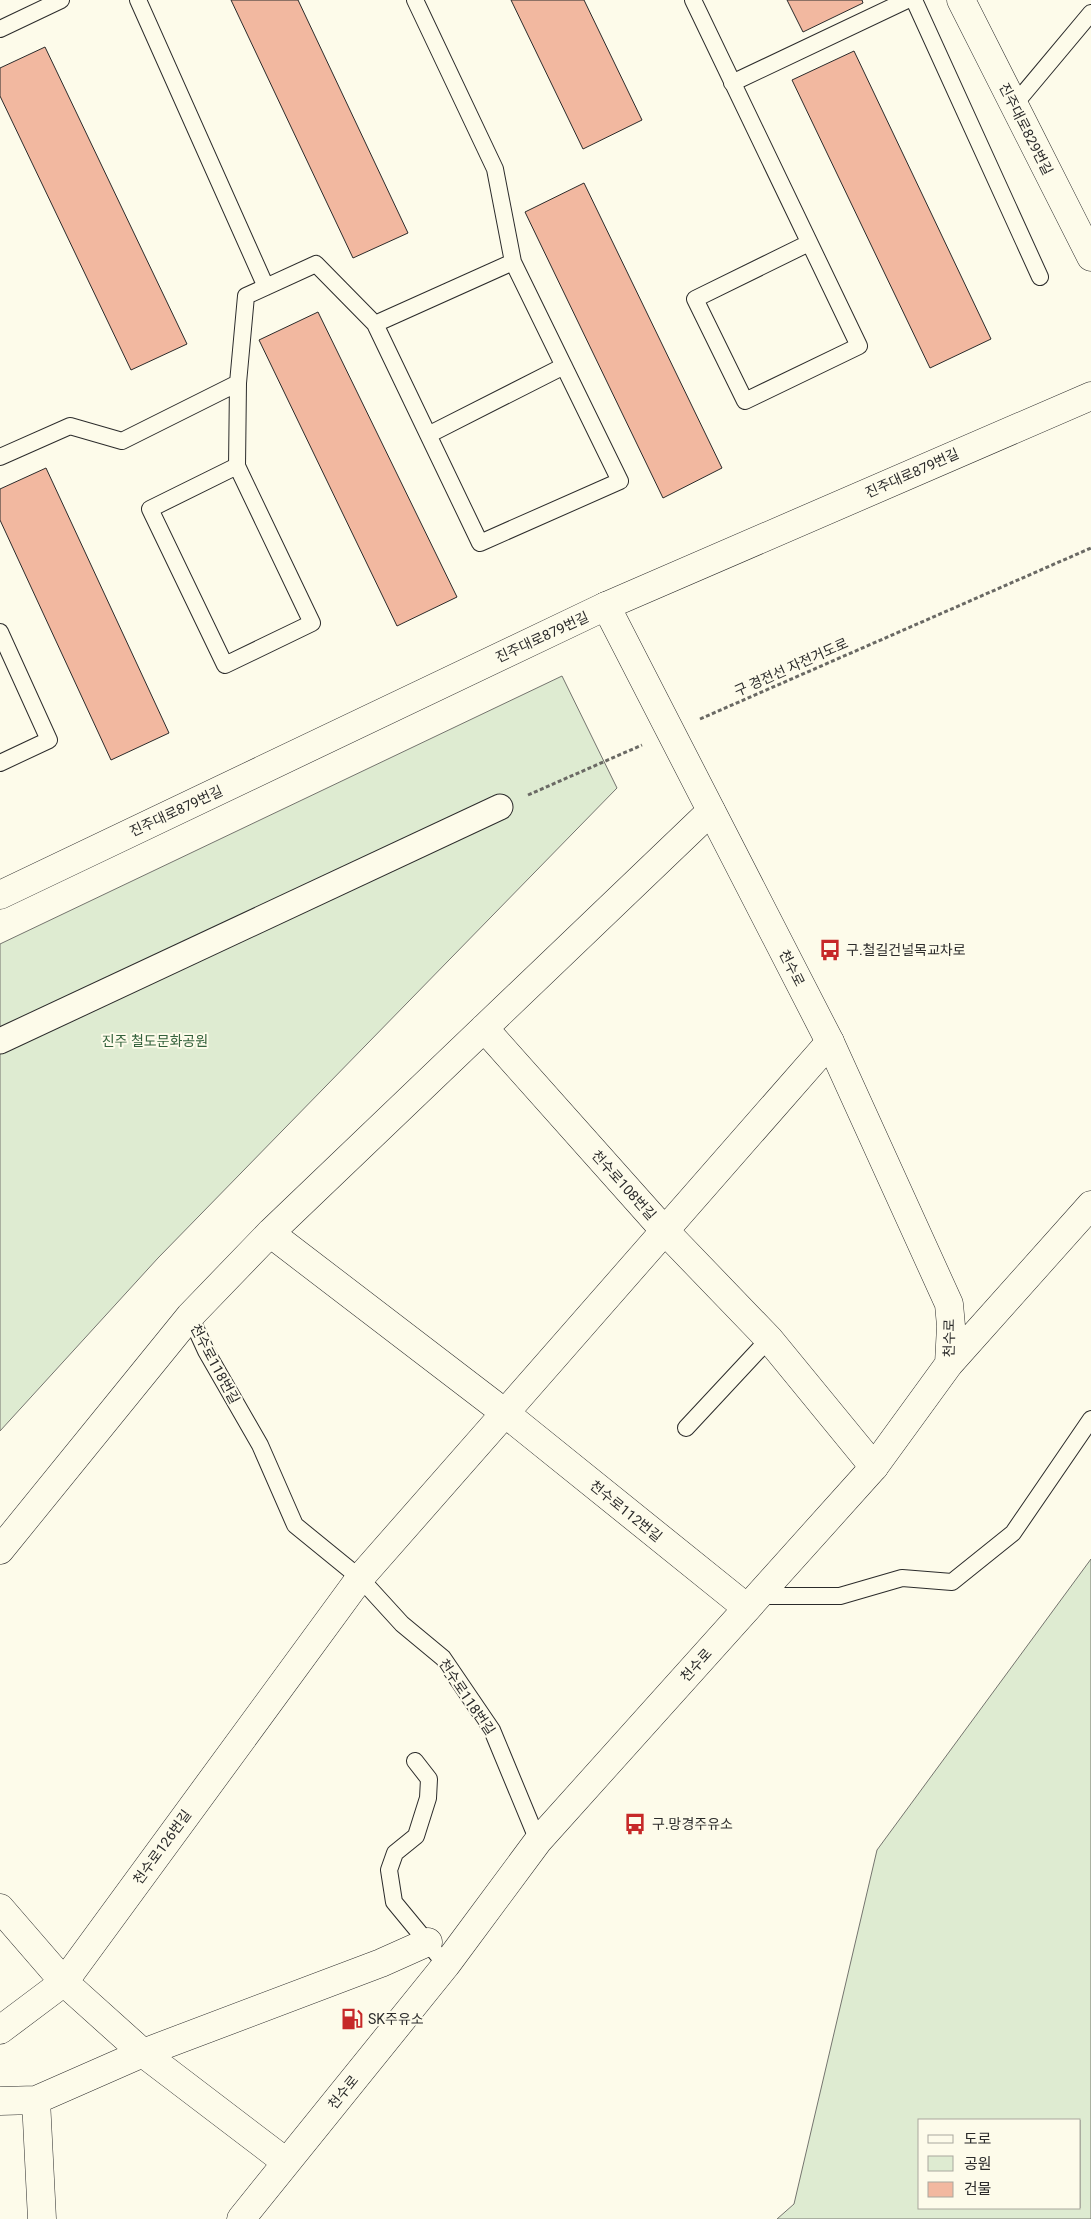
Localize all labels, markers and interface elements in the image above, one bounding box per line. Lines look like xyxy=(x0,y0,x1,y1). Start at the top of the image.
street label: 진주대로829번길 xyxy=(996,80,1056,178)
street label: 진주대로879번길 xyxy=(863,445,961,501)
street label: 진주대로879번길 xyxy=(493,608,591,666)
street label: 구 경전선 자전거도로 xyxy=(732,635,850,699)
street label: 진주대로879번길 xyxy=(127,782,225,840)
bus stop icon: 구.철길건널목교차로 xyxy=(817,937,843,963)
place label: 구.철길건널목교차로 xyxy=(846,942,966,958)
street label: 천수로 xyxy=(776,947,808,989)
park label: 진주 철도문화공원 xyxy=(102,1033,208,1049)
street label: 천수로108번길 xyxy=(589,1147,659,1223)
street label: 천수로 xyxy=(941,1318,957,1357)
street label: 천수로118번길 xyxy=(187,1321,243,1407)
street label: 천수로112번길 xyxy=(587,1477,665,1545)
street label: 천수로 xyxy=(677,1645,715,1685)
street label: 천수로118번길 xyxy=(436,1656,498,1738)
street label: 천수로126번길 xyxy=(130,1807,194,1887)
bus stop icon: 구.망경주유소 xyxy=(622,1811,648,1837)
place label: 구.망경주유소 xyxy=(652,1816,733,1832)
fuel station icon: SK주유소 xyxy=(339,2006,365,2032)
place label: SK주유소 xyxy=(368,2011,424,2027)
street label: 천수로 xyxy=(325,2072,361,2112)
legend xyxy=(918,2119,1081,2209)
text: 도로 xyxy=(964,2130,992,2148)
text: 공원 xyxy=(964,2155,992,2173)
text: 건물 xyxy=(964,2180,992,2198)

